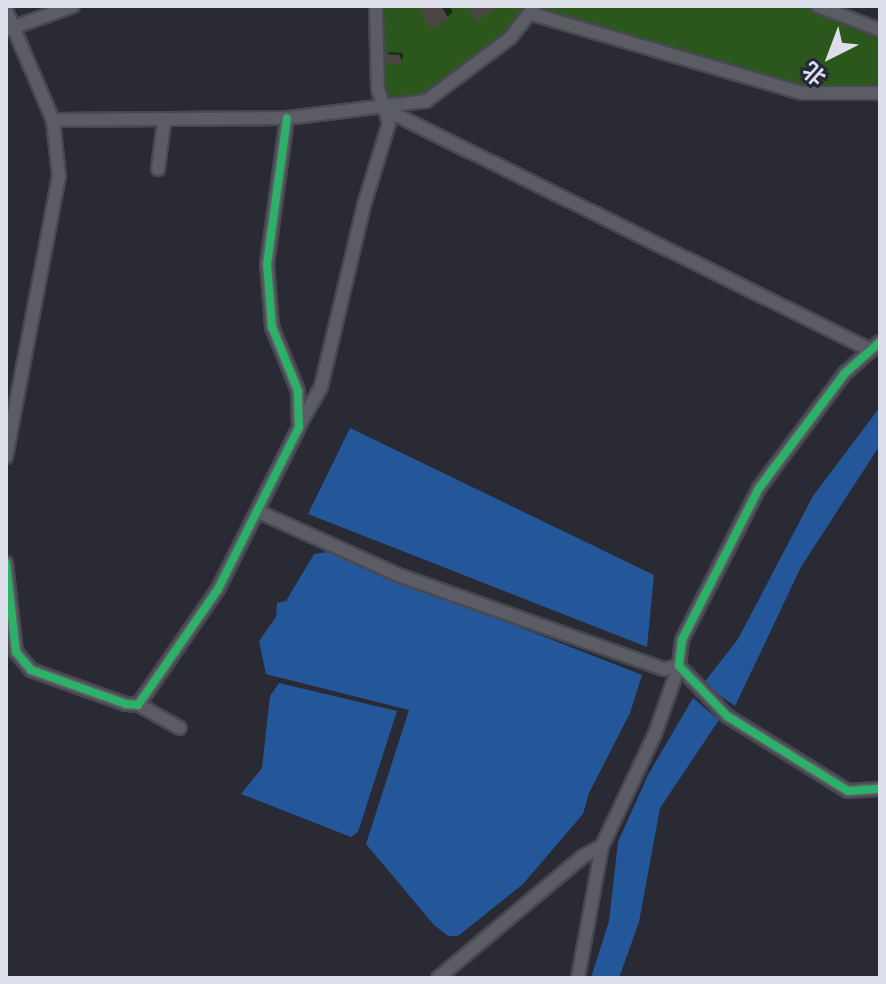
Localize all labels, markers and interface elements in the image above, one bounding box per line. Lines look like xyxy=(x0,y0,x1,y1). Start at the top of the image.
north arrow xyxy=(790,16,870,96)
text: 北 xyxy=(795,55,833,93)

